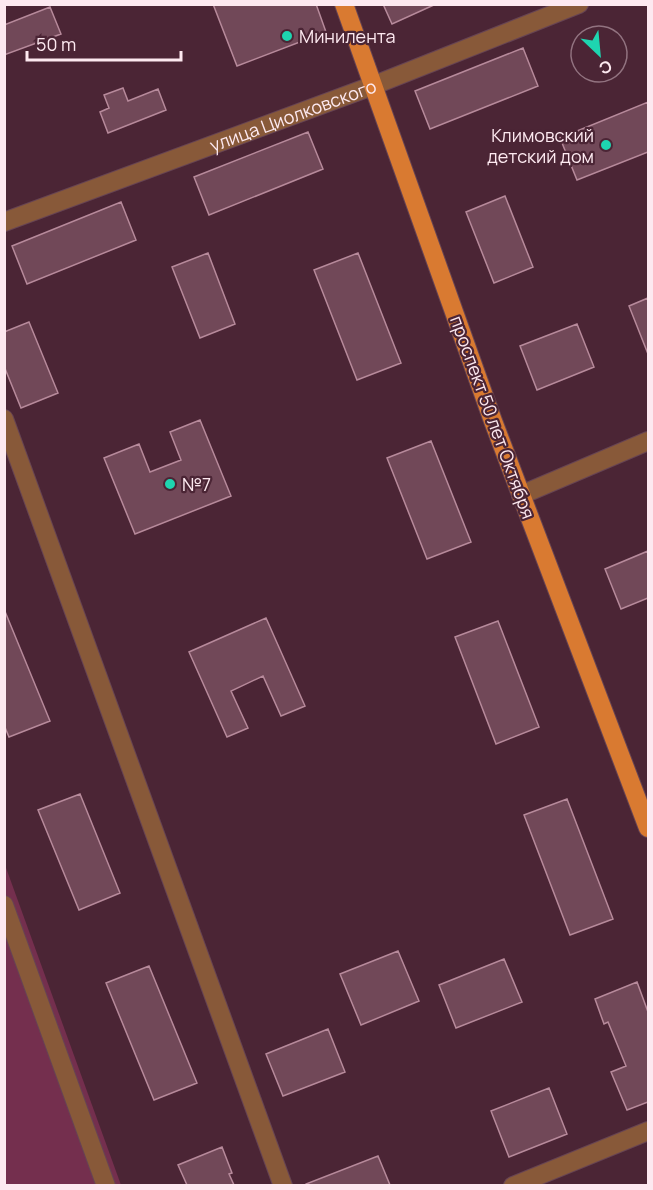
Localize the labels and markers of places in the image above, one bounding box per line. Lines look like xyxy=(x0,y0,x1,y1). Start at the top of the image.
place label: Минилента xyxy=(299,24,396,48)
marker: Минилента xyxy=(280,29,294,43)
place label: Климовский детский дом xyxy=(487,123,594,168)
marker: Климовский детский дом xyxy=(599,138,613,152)
place label: №7 xyxy=(182,472,211,496)
marker: №7 xyxy=(163,477,177,491)

